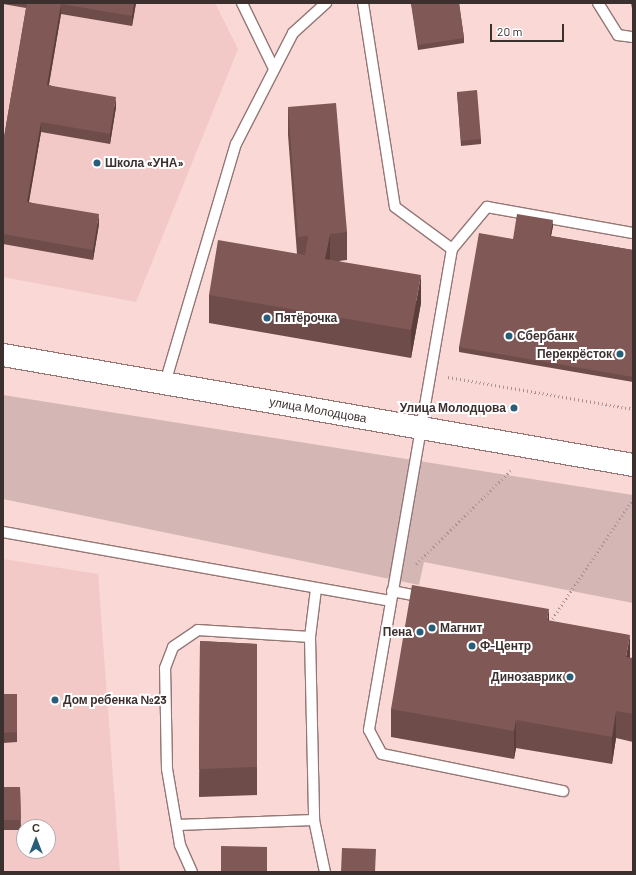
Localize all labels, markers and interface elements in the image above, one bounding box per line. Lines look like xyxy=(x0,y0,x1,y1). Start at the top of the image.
scale bar xyxy=(492,16,566,42)
text: 20 m xyxy=(497,24,523,38)
place label: Школа «УНА» xyxy=(105,156,184,170)
marker: Школа «УНА» xyxy=(92,158,102,168)
place label: Пятёрочка xyxy=(275,311,337,325)
marker: Пятёрочка xyxy=(262,313,272,323)
place label: Сбербанк xyxy=(517,329,574,343)
marker: Сбербанк xyxy=(504,331,514,341)
place label: Перекрёсток xyxy=(537,347,612,361)
marker: Перекрёсток xyxy=(615,349,625,359)
street label: улица Молодцова xyxy=(268,394,368,426)
place label: Улица Молодцова xyxy=(400,401,506,415)
marker: Улица Молодцова xyxy=(509,403,519,413)
place label: Магнит xyxy=(440,621,482,635)
marker: Магнит xyxy=(427,623,437,633)
place label: Пена xyxy=(383,625,412,639)
marker: Пена xyxy=(415,627,425,637)
place label: Ф-Центр xyxy=(480,639,531,653)
marker: Ф-Центр xyxy=(467,641,477,651)
place label: Динозаврик xyxy=(491,670,562,684)
marker: Динозаврик xyxy=(565,672,575,682)
place label: Дом ребенка №23 xyxy=(63,693,167,707)
marker: Дом ребенка №23 xyxy=(50,695,60,705)
north arrow xyxy=(16,819,56,859)
text: С xyxy=(32,821,40,834)

